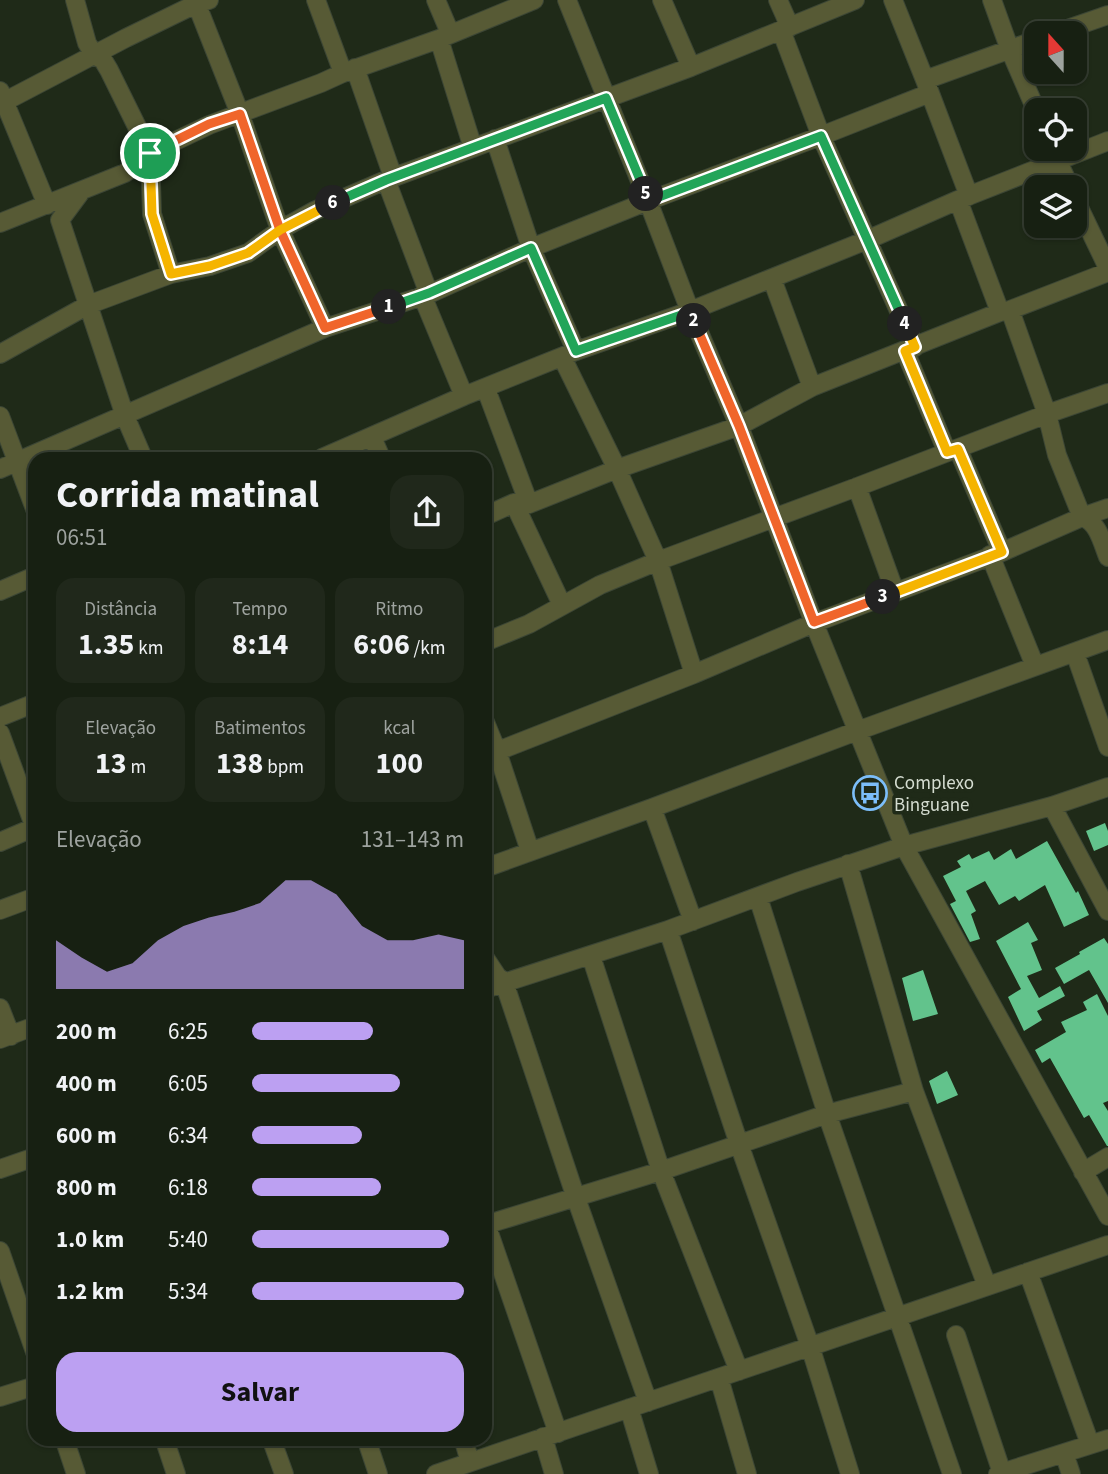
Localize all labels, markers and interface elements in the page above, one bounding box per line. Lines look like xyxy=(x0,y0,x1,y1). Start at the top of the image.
north arrow xyxy=(1024,21,1087,84)
map controls xyxy=(1024,21,1087,238)
button: locate xyxy=(1024,98,1087,161)
pin xyxy=(120,123,180,183)
icon: arrive xyxy=(131,134,169,172)
button: layers xyxy=(1024,175,1087,238)
pin: 5 xyxy=(628,176,664,212)
text: 5 xyxy=(640,180,651,207)
pin: 6 xyxy=(316,186,350,220)
text: 6 xyxy=(327,189,338,216)
pin: 1 xyxy=(372,290,406,324)
text: 1 xyxy=(383,293,394,320)
pin: 2 xyxy=(676,304,712,338)
pin: 4 xyxy=(888,306,922,342)
text: 2 xyxy=(688,307,699,334)
text: 4 xyxy=(899,310,910,337)
text: Corrida matinal xyxy=(56,468,319,522)
button: share xyxy=(390,475,464,549)
text: 06:51 xyxy=(56,521,107,554)
pin: 3 xyxy=(866,580,900,614)
text: 3 xyxy=(877,583,888,610)
text: Distância xyxy=(84,596,157,623)
text: Tempo xyxy=(233,596,287,623)
text: Ritmo xyxy=(375,596,423,623)
text: 1.35 xyxy=(78,623,134,666)
text: 8:14 xyxy=(232,623,288,666)
text: 6:06 xyxy=(353,623,410,666)
text: km xyxy=(134,635,163,662)
text: /km xyxy=(410,635,445,662)
text: Elevação xyxy=(85,715,156,742)
text: Batimentos xyxy=(214,715,306,742)
text: kcal xyxy=(383,715,415,742)
text: 13 xyxy=(95,742,127,785)
text: 138 xyxy=(216,742,263,785)
text: 100 xyxy=(376,742,423,785)
text: m xyxy=(127,754,146,781)
text: bpm xyxy=(263,754,304,781)
place label: Complexo Binguane xyxy=(894,770,974,819)
bus stop icon: Complexo Binguane xyxy=(851,774,889,812)
text: Elevação xyxy=(56,823,142,856)
text: 131–143 m xyxy=(361,823,464,856)
text: 200 m xyxy=(56,1015,117,1048)
text: 6:25 xyxy=(168,1015,208,1048)
text: 400 m xyxy=(56,1067,117,1100)
text: 6:05 xyxy=(168,1067,208,1100)
text: 600 m xyxy=(56,1119,117,1152)
text: 6:34 xyxy=(168,1119,208,1152)
text: 800 m xyxy=(56,1171,117,1204)
text: 6:18 xyxy=(168,1171,208,1204)
text: 1.0 km xyxy=(56,1223,124,1256)
text: 5:40 xyxy=(168,1223,208,1256)
text: 1.2 km xyxy=(56,1275,124,1308)
text: 5:34 xyxy=(168,1275,208,1308)
button: Salvar xyxy=(56,1352,464,1432)

